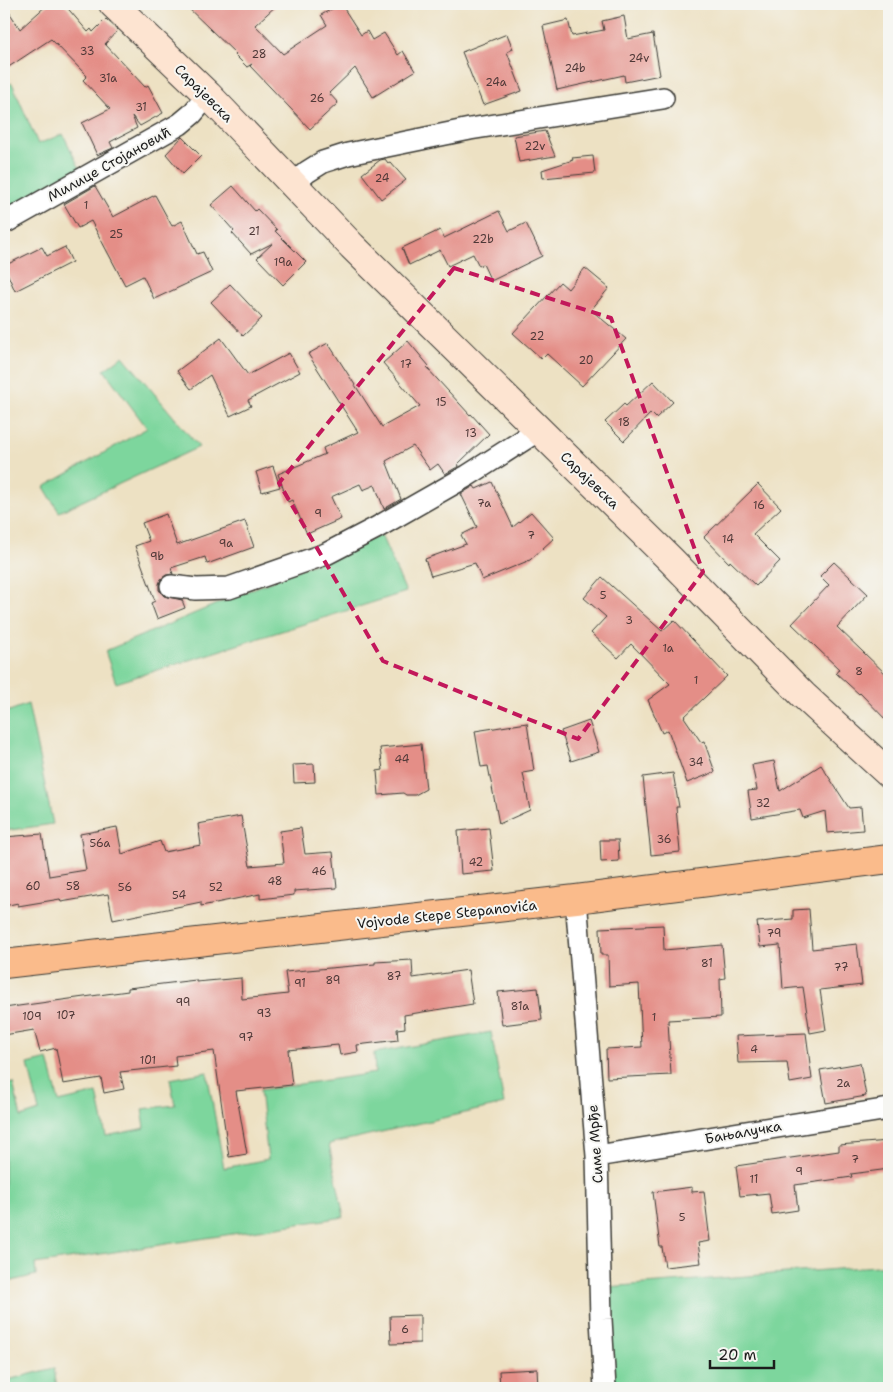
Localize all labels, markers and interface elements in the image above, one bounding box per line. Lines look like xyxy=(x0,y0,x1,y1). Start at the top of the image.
house number: 33 xyxy=(80,44,94,59)
house number: 28 xyxy=(251,47,267,62)
house number: 24v xyxy=(629,51,649,66)
street label: Сарајевска xyxy=(171,60,237,126)
house number: 24b xyxy=(564,61,586,76)
house number: 31a xyxy=(99,71,117,86)
house number: 24a xyxy=(485,75,507,90)
house number: 26 xyxy=(310,91,324,106)
house number: 31 xyxy=(135,100,147,115)
street label: Милице Стојановић xyxy=(44,123,174,205)
house number: 22v xyxy=(525,139,545,154)
house number: 24 xyxy=(375,171,390,186)
house number: 1 xyxy=(84,198,88,213)
house number: 21 xyxy=(248,224,260,239)
house number: 25 xyxy=(109,227,123,242)
house number: 22b xyxy=(472,232,494,247)
house number: 19a xyxy=(274,255,292,270)
house number: 22 xyxy=(530,329,544,344)
house number: 20 xyxy=(578,353,594,368)
house number: 17 xyxy=(400,357,412,372)
house number: 15 xyxy=(435,395,447,410)
house number: 18 xyxy=(618,415,630,430)
house number: 13 xyxy=(465,426,477,441)
street label: Сарајевска xyxy=(557,447,624,513)
house number: 7a xyxy=(477,496,491,511)
house number: 16 xyxy=(753,498,765,513)
house number: 9 xyxy=(314,506,322,521)
house number: 7 xyxy=(527,528,535,543)
house number: 14 xyxy=(722,532,734,547)
house number: 9a xyxy=(219,536,233,551)
house number: 9b xyxy=(150,549,164,564)
house number: 5 xyxy=(600,588,607,603)
house number: 3 xyxy=(625,613,633,628)
house number: 1a xyxy=(662,641,674,656)
house number: 8 xyxy=(855,664,863,679)
house number: 1 xyxy=(694,673,698,688)
house number: 44 xyxy=(394,752,410,767)
house number: 34 xyxy=(689,755,704,770)
house number: 32 xyxy=(756,796,770,811)
house number: 36 xyxy=(656,832,672,847)
house number: 56a xyxy=(90,836,111,851)
house number: 42 xyxy=(469,855,483,870)
house number: 46 xyxy=(311,864,327,879)
house number: 48 xyxy=(267,874,283,889)
house number: 60 xyxy=(25,879,41,894)
house number: 58 xyxy=(66,879,80,894)
house number: 56 xyxy=(118,880,132,895)
house number: 52 xyxy=(209,880,223,895)
house number: 54 xyxy=(172,888,186,903)
street label: Vojvode Stepe Stepanovića xyxy=(356,896,538,932)
house number: 79 xyxy=(767,926,782,941)
house number: 81 xyxy=(701,956,713,971)
house number: 77 xyxy=(834,960,849,975)
house number: 87 xyxy=(387,969,402,984)
house number: 89 xyxy=(326,973,340,988)
house number: 91 xyxy=(294,976,306,991)
house number: 99 xyxy=(176,995,190,1010)
house number: 81a xyxy=(511,999,529,1014)
house number: 93 xyxy=(257,1006,271,1021)
house number: 107 xyxy=(56,1008,76,1023)
house number: 109 xyxy=(22,1009,42,1024)
house number: 1 xyxy=(652,1010,656,1025)
house number: 97 xyxy=(239,1030,254,1045)
house number: 4 xyxy=(750,1042,758,1057)
house number: 101 xyxy=(140,1053,156,1068)
house number: 2a xyxy=(836,1076,850,1091)
street label: Симе Мрђе xyxy=(583,1104,607,1184)
street label: Бањалучка xyxy=(703,1116,783,1148)
house number: 7 xyxy=(851,1152,859,1167)
house number: 9 xyxy=(795,1164,803,1179)
house number: 11 xyxy=(750,1172,758,1187)
house number: 5 xyxy=(679,1210,686,1225)
house number: 6 xyxy=(401,1322,409,1337)
scale bar xyxy=(710,1337,774,1369)
text: 20 m xyxy=(718,1345,757,1365)

